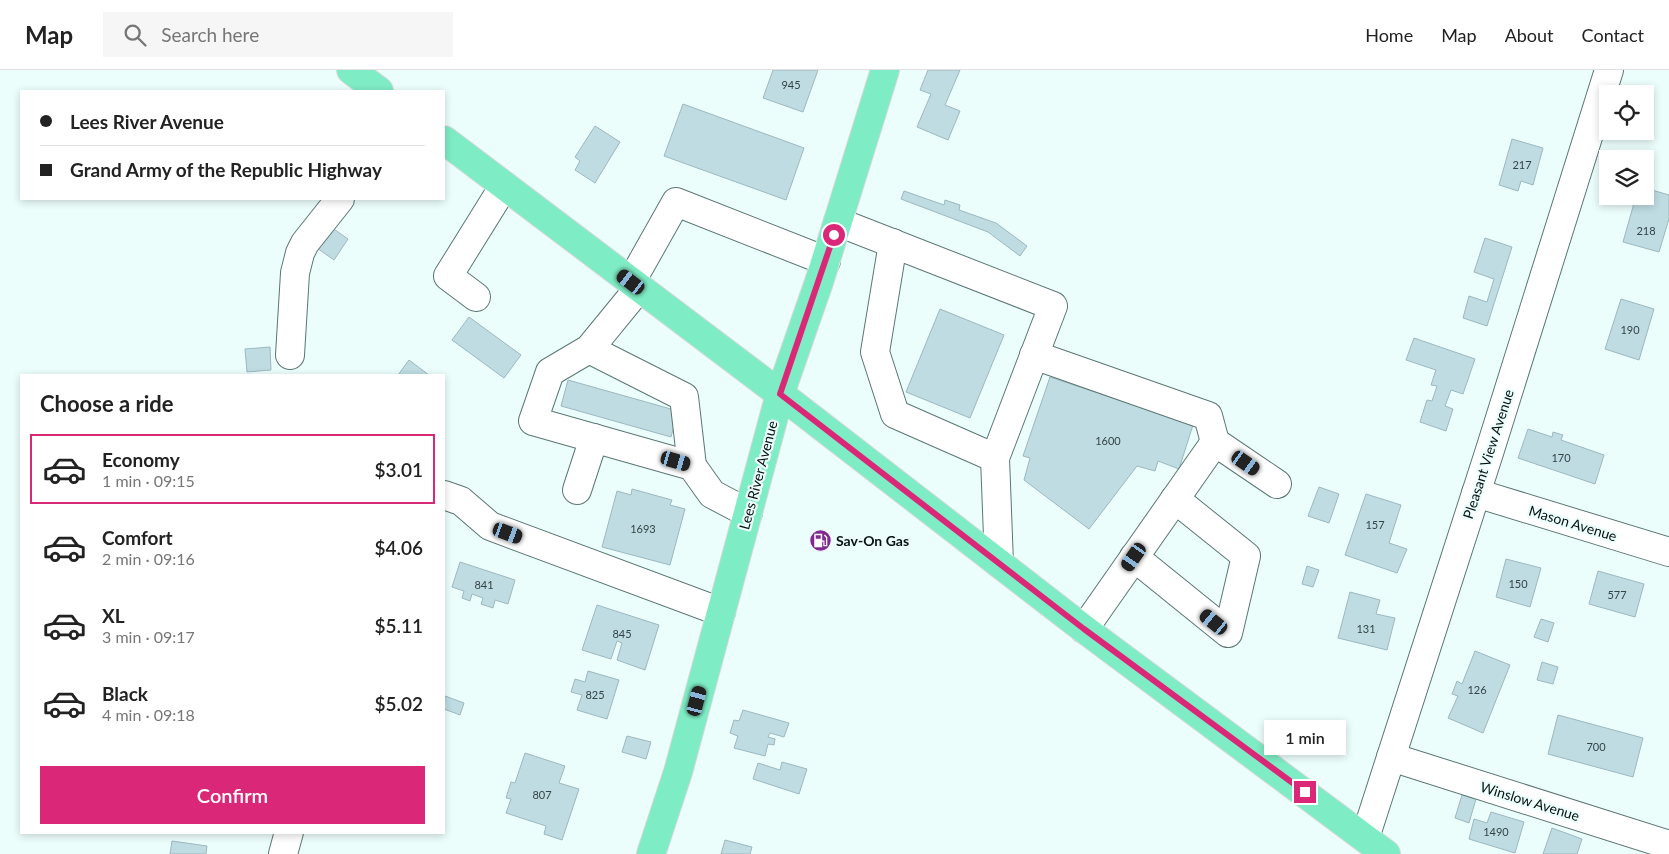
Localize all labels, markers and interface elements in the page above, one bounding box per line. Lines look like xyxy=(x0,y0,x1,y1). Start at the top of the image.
search box xyxy=(103,12,453,57)
text: Map xyxy=(25,20,73,49)
icon: search xyxy=(121,21,149,49)
text: Search here xyxy=(161,23,259,46)
text: Home xyxy=(1365,24,1413,46)
text: Map xyxy=(1441,24,1477,46)
text: About xyxy=(1505,24,1554,46)
text: Contact xyxy=(1582,24,1644,46)
house number: 945 xyxy=(781,78,801,91)
map controls xyxy=(1599,85,1654,205)
button: locate xyxy=(1599,85,1654,140)
text: Lees River Avenue xyxy=(70,110,224,133)
button: layers xyxy=(1599,150,1654,205)
text: Grand Army of the Republic Highway xyxy=(70,158,382,181)
house number: 217 xyxy=(1512,158,1532,171)
route start xyxy=(823,224,845,246)
house number: 218 xyxy=(1636,224,1656,237)
car xyxy=(614,267,647,297)
house number: 190 xyxy=(1620,323,1640,336)
street label: Pleasant View Avenue xyxy=(1459,387,1517,521)
text: Choose a ride xyxy=(40,390,174,417)
street label: Lees River Avenue xyxy=(735,419,781,531)
house number: 1600 xyxy=(1095,434,1121,447)
icon: car xyxy=(42,447,87,492)
text: Economy xyxy=(102,448,180,471)
car xyxy=(1229,448,1262,478)
car xyxy=(659,450,692,472)
house number: 170 xyxy=(1551,451,1571,464)
text: $3.01 xyxy=(374,458,423,481)
text: 1 min · 09:15 xyxy=(102,471,195,490)
street label: Mason Avenue xyxy=(1527,502,1619,544)
house number: 157 xyxy=(1365,518,1385,531)
car xyxy=(491,521,524,545)
house number: 1693 xyxy=(630,522,656,535)
icon: car xyxy=(42,525,87,570)
text: Comfort xyxy=(102,526,173,549)
fuel station icon: Sav-On Gas xyxy=(808,528,832,552)
place label: Sav-On Gas xyxy=(836,532,909,549)
text: $4.06 xyxy=(374,536,423,559)
car xyxy=(1119,540,1148,574)
text: 2 min · 09:16 xyxy=(102,549,195,568)
house number: 150 xyxy=(1508,577,1528,590)
house number: 841 xyxy=(474,578,494,591)
house number: 577 xyxy=(1607,588,1627,601)
icon: car xyxy=(42,603,87,648)
text: XL xyxy=(102,604,125,627)
car xyxy=(1197,607,1230,637)
text: $5.11 xyxy=(374,614,423,637)
house number: 131 xyxy=(1356,622,1376,635)
text: 3 min · 09:17 xyxy=(102,627,195,646)
house number: 845 xyxy=(612,627,632,640)
icon: car xyxy=(42,681,87,726)
text: Black xyxy=(102,682,148,705)
house number: 126 xyxy=(1467,683,1487,696)
car xyxy=(685,685,708,717)
house number: 825 xyxy=(585,688,605,701)
text: $5.02 xyxy=(374,692,423,715)
text: 4 min · 09:18 xyxy=(102,705,195,724)
callout: 1 min xyxy=(1264,720,1346,754)
text: 1 min xyxy=(1285,728,1325,747)
house number: 700 xyxy=(1586,740,1606,753)
button: Confirm xyxy=(40,766,425,824)
street label: Winslow Avenue xyxy=(1478,778,1582,824)
route end xyxy=(1294,781,1316,803)
house number: 807 xyxy=(532,788,552,801)
house number: 1490 xyxy=(1483,825,1509,838)

